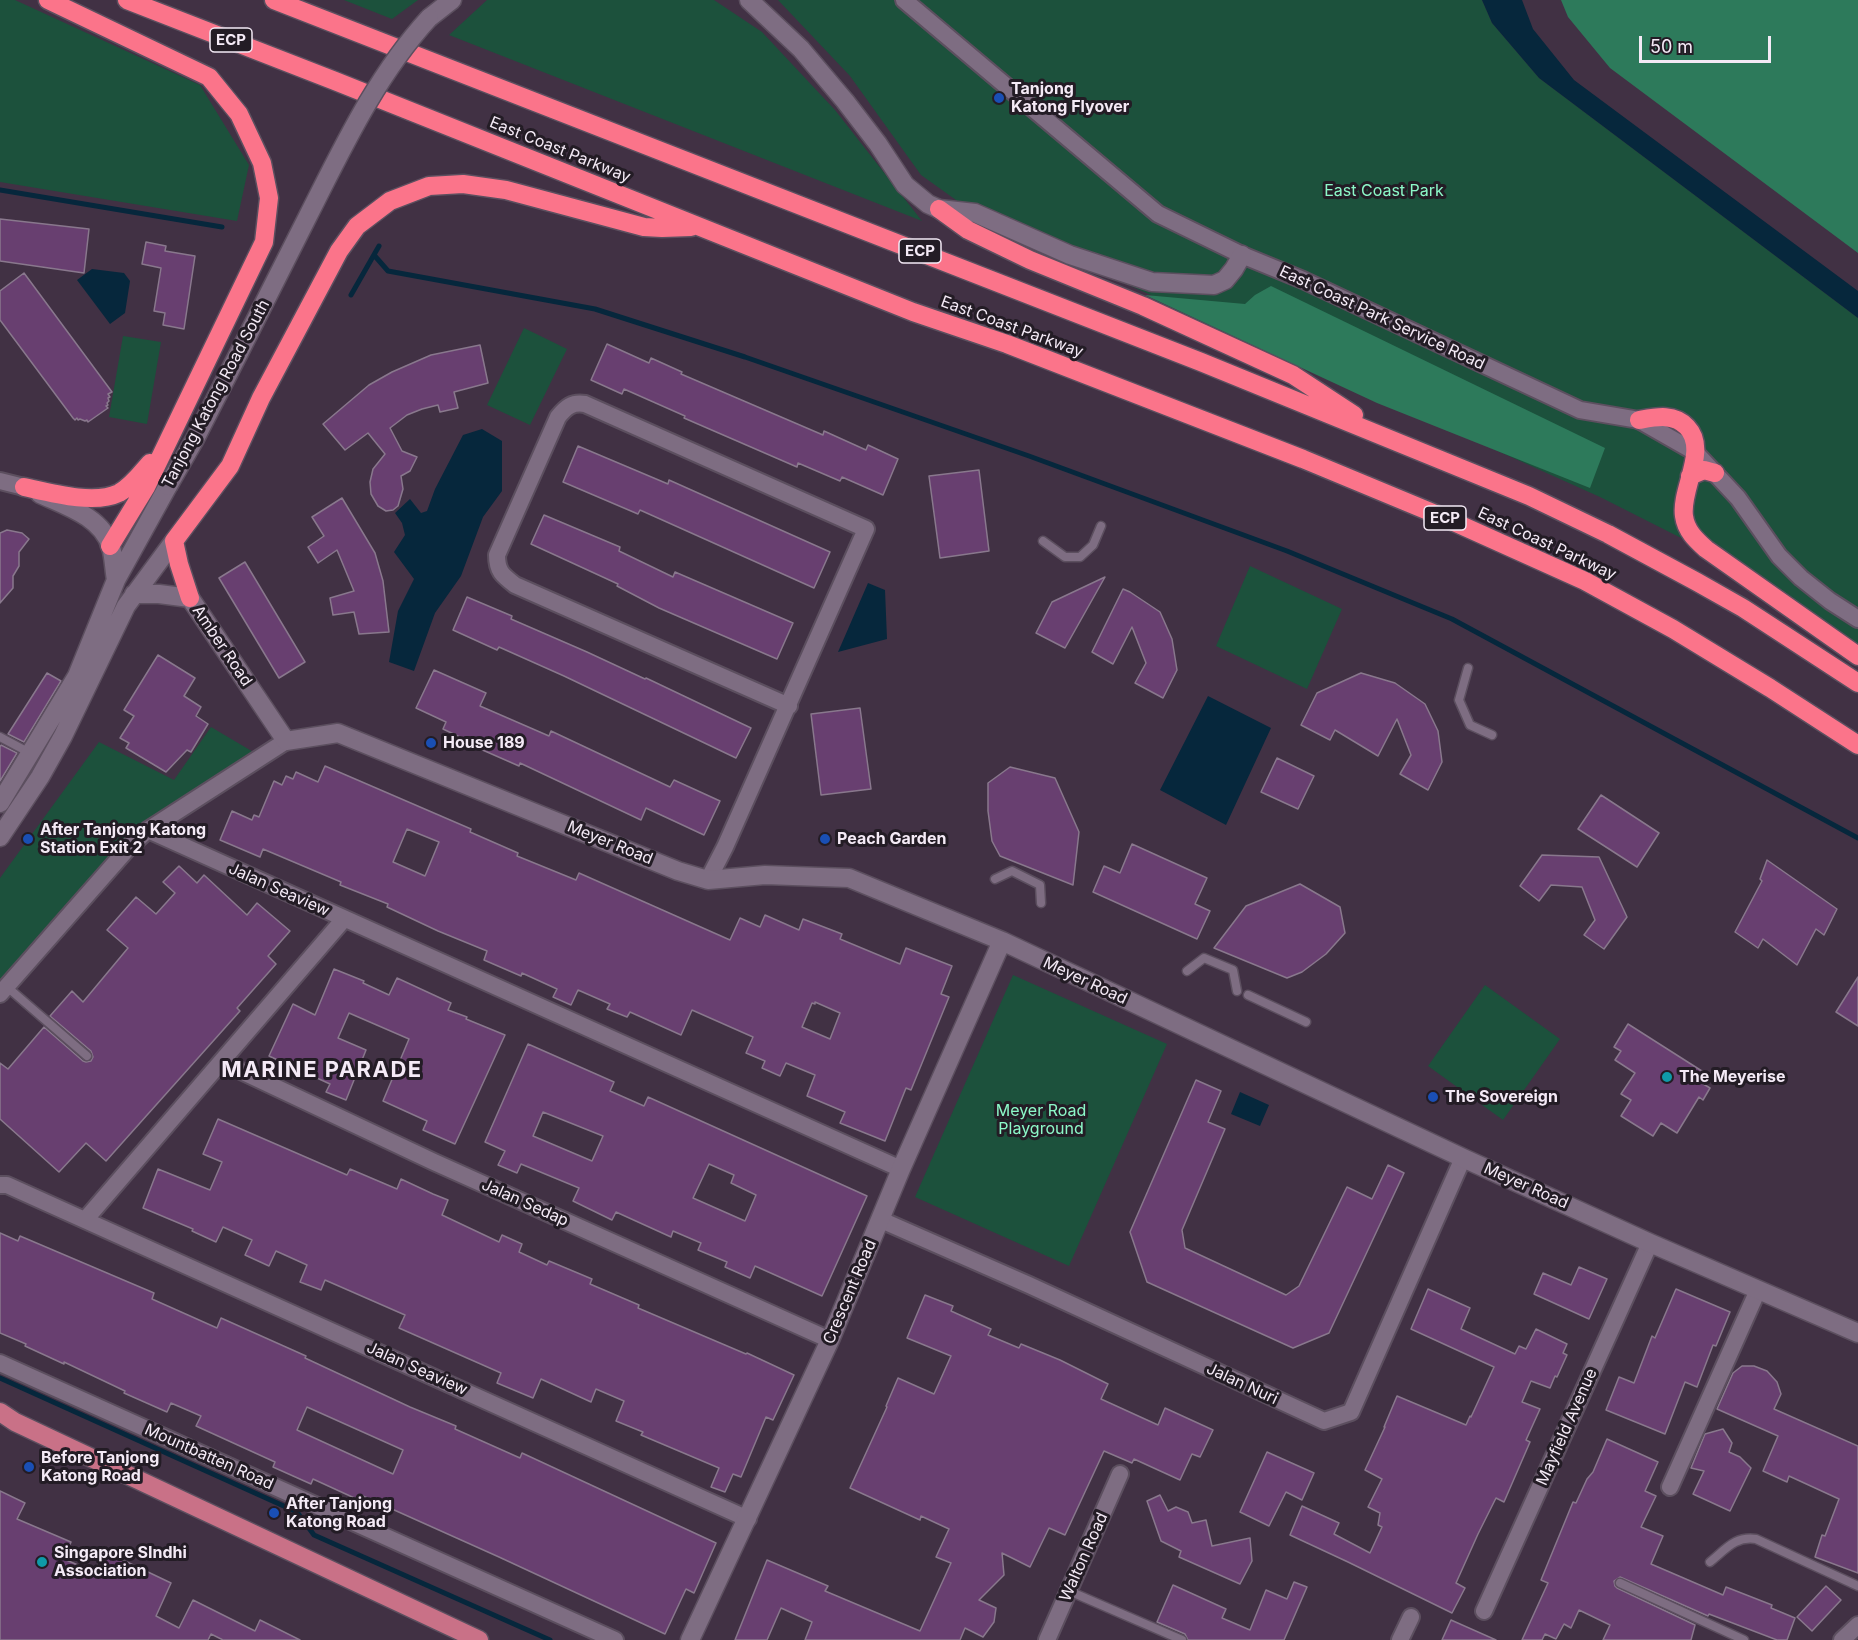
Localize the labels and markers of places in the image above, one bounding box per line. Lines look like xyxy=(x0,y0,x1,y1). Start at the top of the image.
place label: Tanjong Katong Flyover xyxy=(1011,79,1129,117)
marker: Tanjong Katong Flyover xyxy=(992,91,1006,105)
place label: House 189 xyxy=(443,733,525,753)
marker: House 189 xyxy=(424,736,438,750)
place label: After Tanjong Katong Station Exit 2 xyxy=(40,820,206,858)
place label: Peach Garden xyxy=(837,829,946,849)
marker: After Tanjong Katong Station Exit 2 xyxy=(21,832,35,846)
marker: Peach Garden xyxy=(818,832,832,846)
place label: The Meyerise xyxy=(1679,1067,1785,1087)
marker: The Meyerise xyxy=(1660,1070,1674,1084)
place label: The Sovereign xyxy=(1445,1087,1558,1107)
marker: The Sovereign xyxy=(1426,1090,1440,1104)
place label: Before Tanjong Katong Road xyxy=(41,1448,159,1486)
marker: Before Tanjong Katong Road xyxy=(22,1460,36,1474)
place label: After Tanjong Katong Road xyxy=(286,1494,392,1532)
marker: After Tanjong Katong Road xyxy=(267,1506,281,1520)
place label: Singapore SIndhi Association xyxy=(54,1543,187,1581)
marker: Singapore SIndhi Association xyxy=(35,1555,49,1569)

